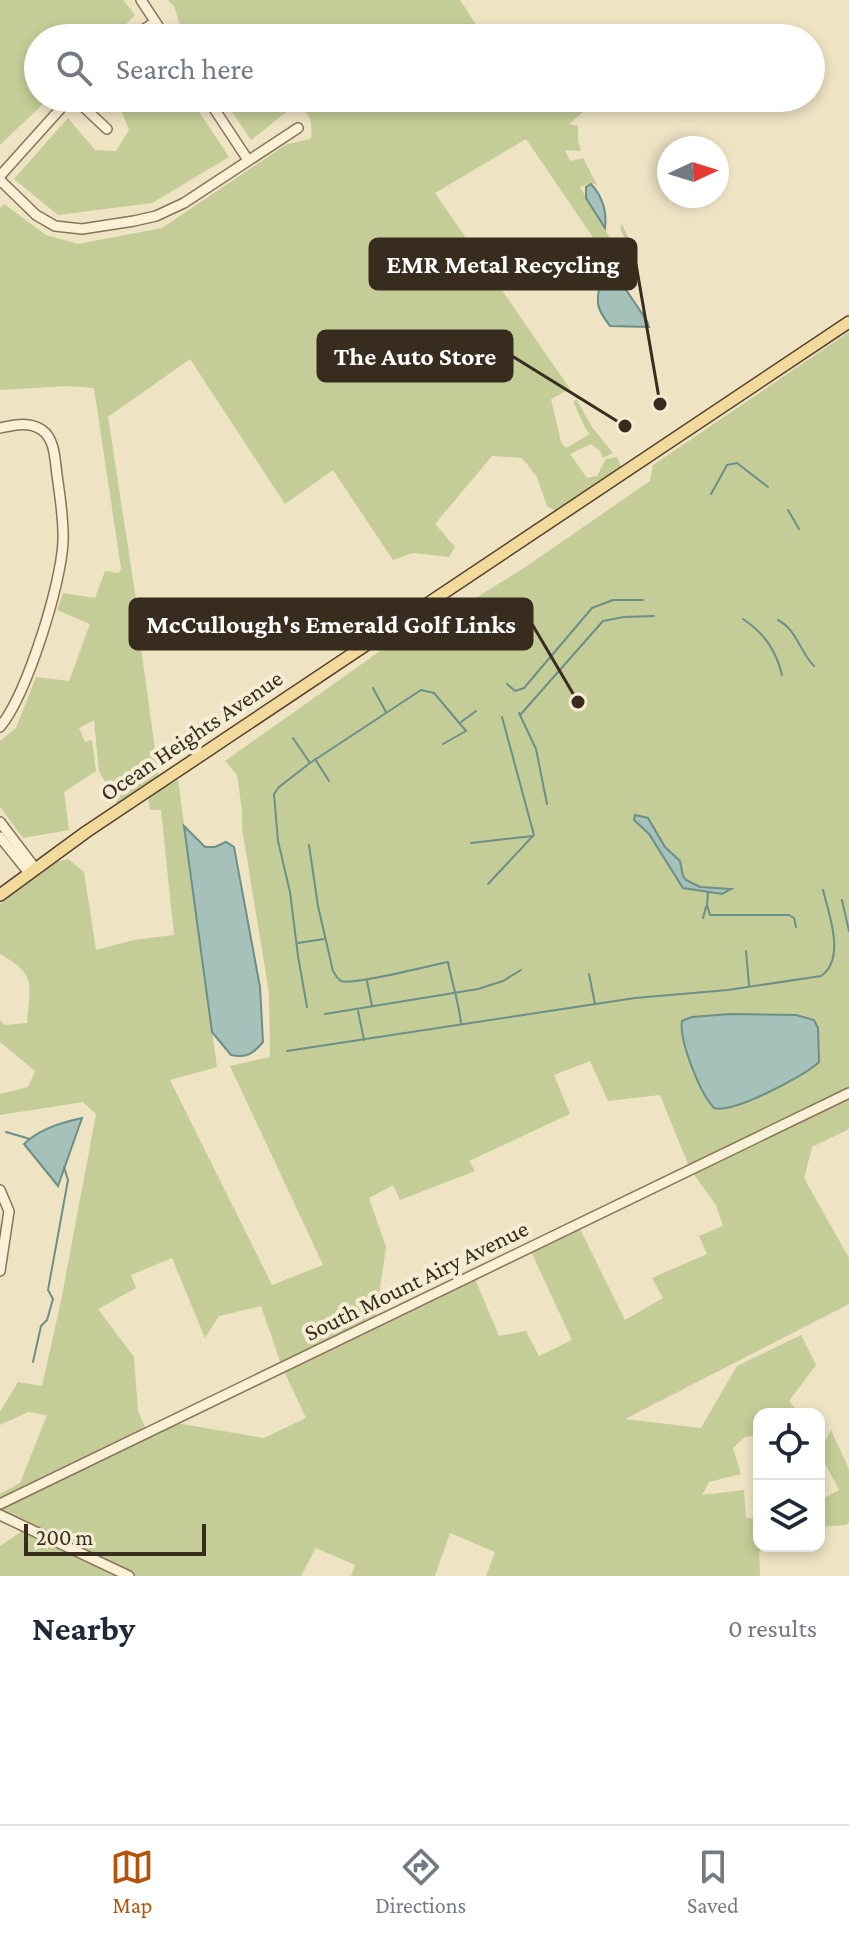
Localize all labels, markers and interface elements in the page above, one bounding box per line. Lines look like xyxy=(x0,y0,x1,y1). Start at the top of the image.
search box xyxy=(24,24,825,112)
icon: search xyxy=(52,46,96,90)
text: Search here xyxy=(116,52,254,85)
north arrow xyxy=(657,136,729,208)
callout: EMR Metal Recycling xyxy=(370,239,636,289)
text: EMR Metal Recycling xyxy=(386,250,620,279)
callout: The Auto Store xyxy=(318,331,512,381)
text: The Auto Store xyxy=(334,342,496,371)
callout: McCullough's Emerald Golf Links xyxy=(130,599,532,649)
text: McCullough's Emerald Golf Links xyxy=(146,610,516,639)
street label: Ocean Heights Avenue xyxy=(95,664,287,806)
street label: South Mount Airy Avenue xyxy=(300,1214,532,1346)
map controls xyxy=(753,1408,825,1552)
button: locate xyxy=(753,1408,825,1480)
button: layers xyxy=(753,1480,825,1552)
scale bar xyxy=(24,1520,206,1556)
text: 200 m xyxy=(36,1525,93,1550)
text: Nearby xyxy=(32,1610,135,1647)
text: 0 results xyxy=(728,1614,817,1643)
tab: Map xyxy=(110,1845,154,1918)
tab: Directions xyxy=(375,1845,466,1918)
tab: Saved xyxy=(687,1845,739,1918)

